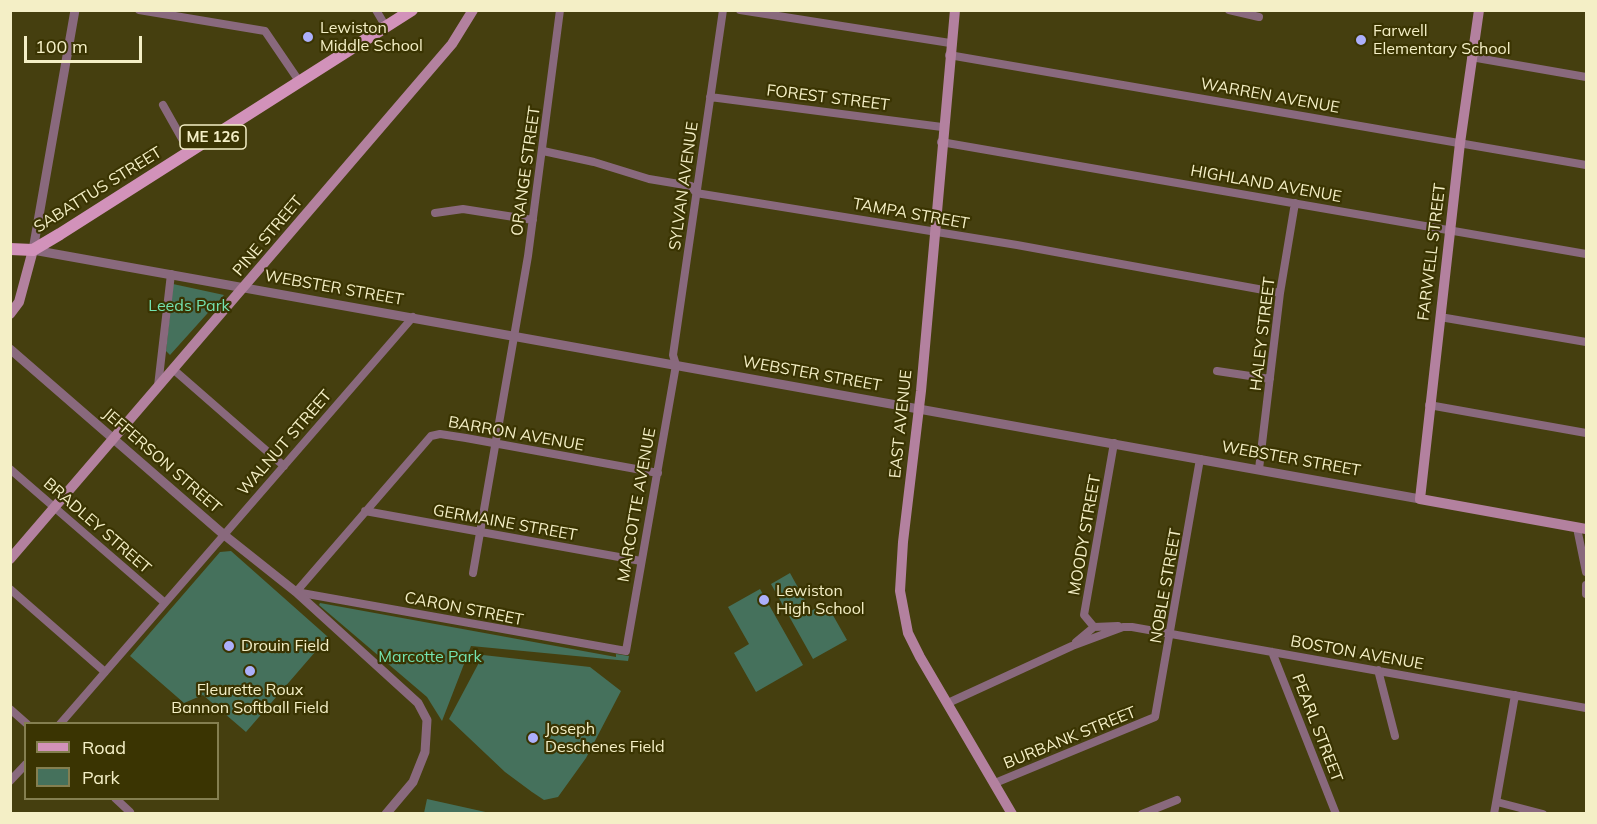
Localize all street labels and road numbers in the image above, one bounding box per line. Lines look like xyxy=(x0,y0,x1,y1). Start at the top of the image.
street label: WARREN AVENUE xyxy=(1199,74,1341,118)
street label: FOREST STREET xyxy=(765,81,891,115)
street label: ORANGE STREET xyxy=(507,105,545,237)
street label: SYLVAN AVENUE xyxy=(665,121,703,251)
road number: ME 126 xyxy=(180,125,246,149)
street label: SABATTUS STREET xyxy=(31,143,165,237)
street label: HIGHLAND AVENUE xyxy=(1189,161,1343,207)
street label: FARWELL STREET xyxy=(1414,182,1450,322)
street label: PINE STREET xyxy=(229,192,307,280)
street label: TAMPA STREET xyxy=(851,194,971,234)
street label: WEBSTER STREET xyxy=(263,266,405,310)
street label: HALEY STREET xyxy=(1246,276,1280,392)
street label: WEBSTER STREET xyxy=(741,352,883,396)
street label: EAST AVENUE xyxy=(886,369,916,479)
street label: WALNUT STREET xyxy=(234,386,336,500)
street label: JEFFERSON STREET xyxy=(99,404,225,518)
street label: BARRON AVENUE xyxy=(447,413,585,455)
street label: MARCOTTE AVENUE xyxy=(614,426,660,584)
street label: WEBSTER STREET xyxy=(1220,437,1362,481)
street label: MOODY STREET xyxy=(1065,473,1105,597)
street label: BRADLEY STREET xyxy=(39,474,155,578)
street label: GERMAINE STREET xyxy=(431,501,579,545)
street label: NOBLE STREET xyxy=(1146,527,1186,645)
street label: CARON STREET xyxy=(403,588,525,630)
street label: BOSTON AVENUE xyxy=(1289,632,1425,674)
street label: PEARL STREET xyxy=(1288,671,1346,785)
street label: BURBANK STREET xyxy=(1001,703,1139,773)

